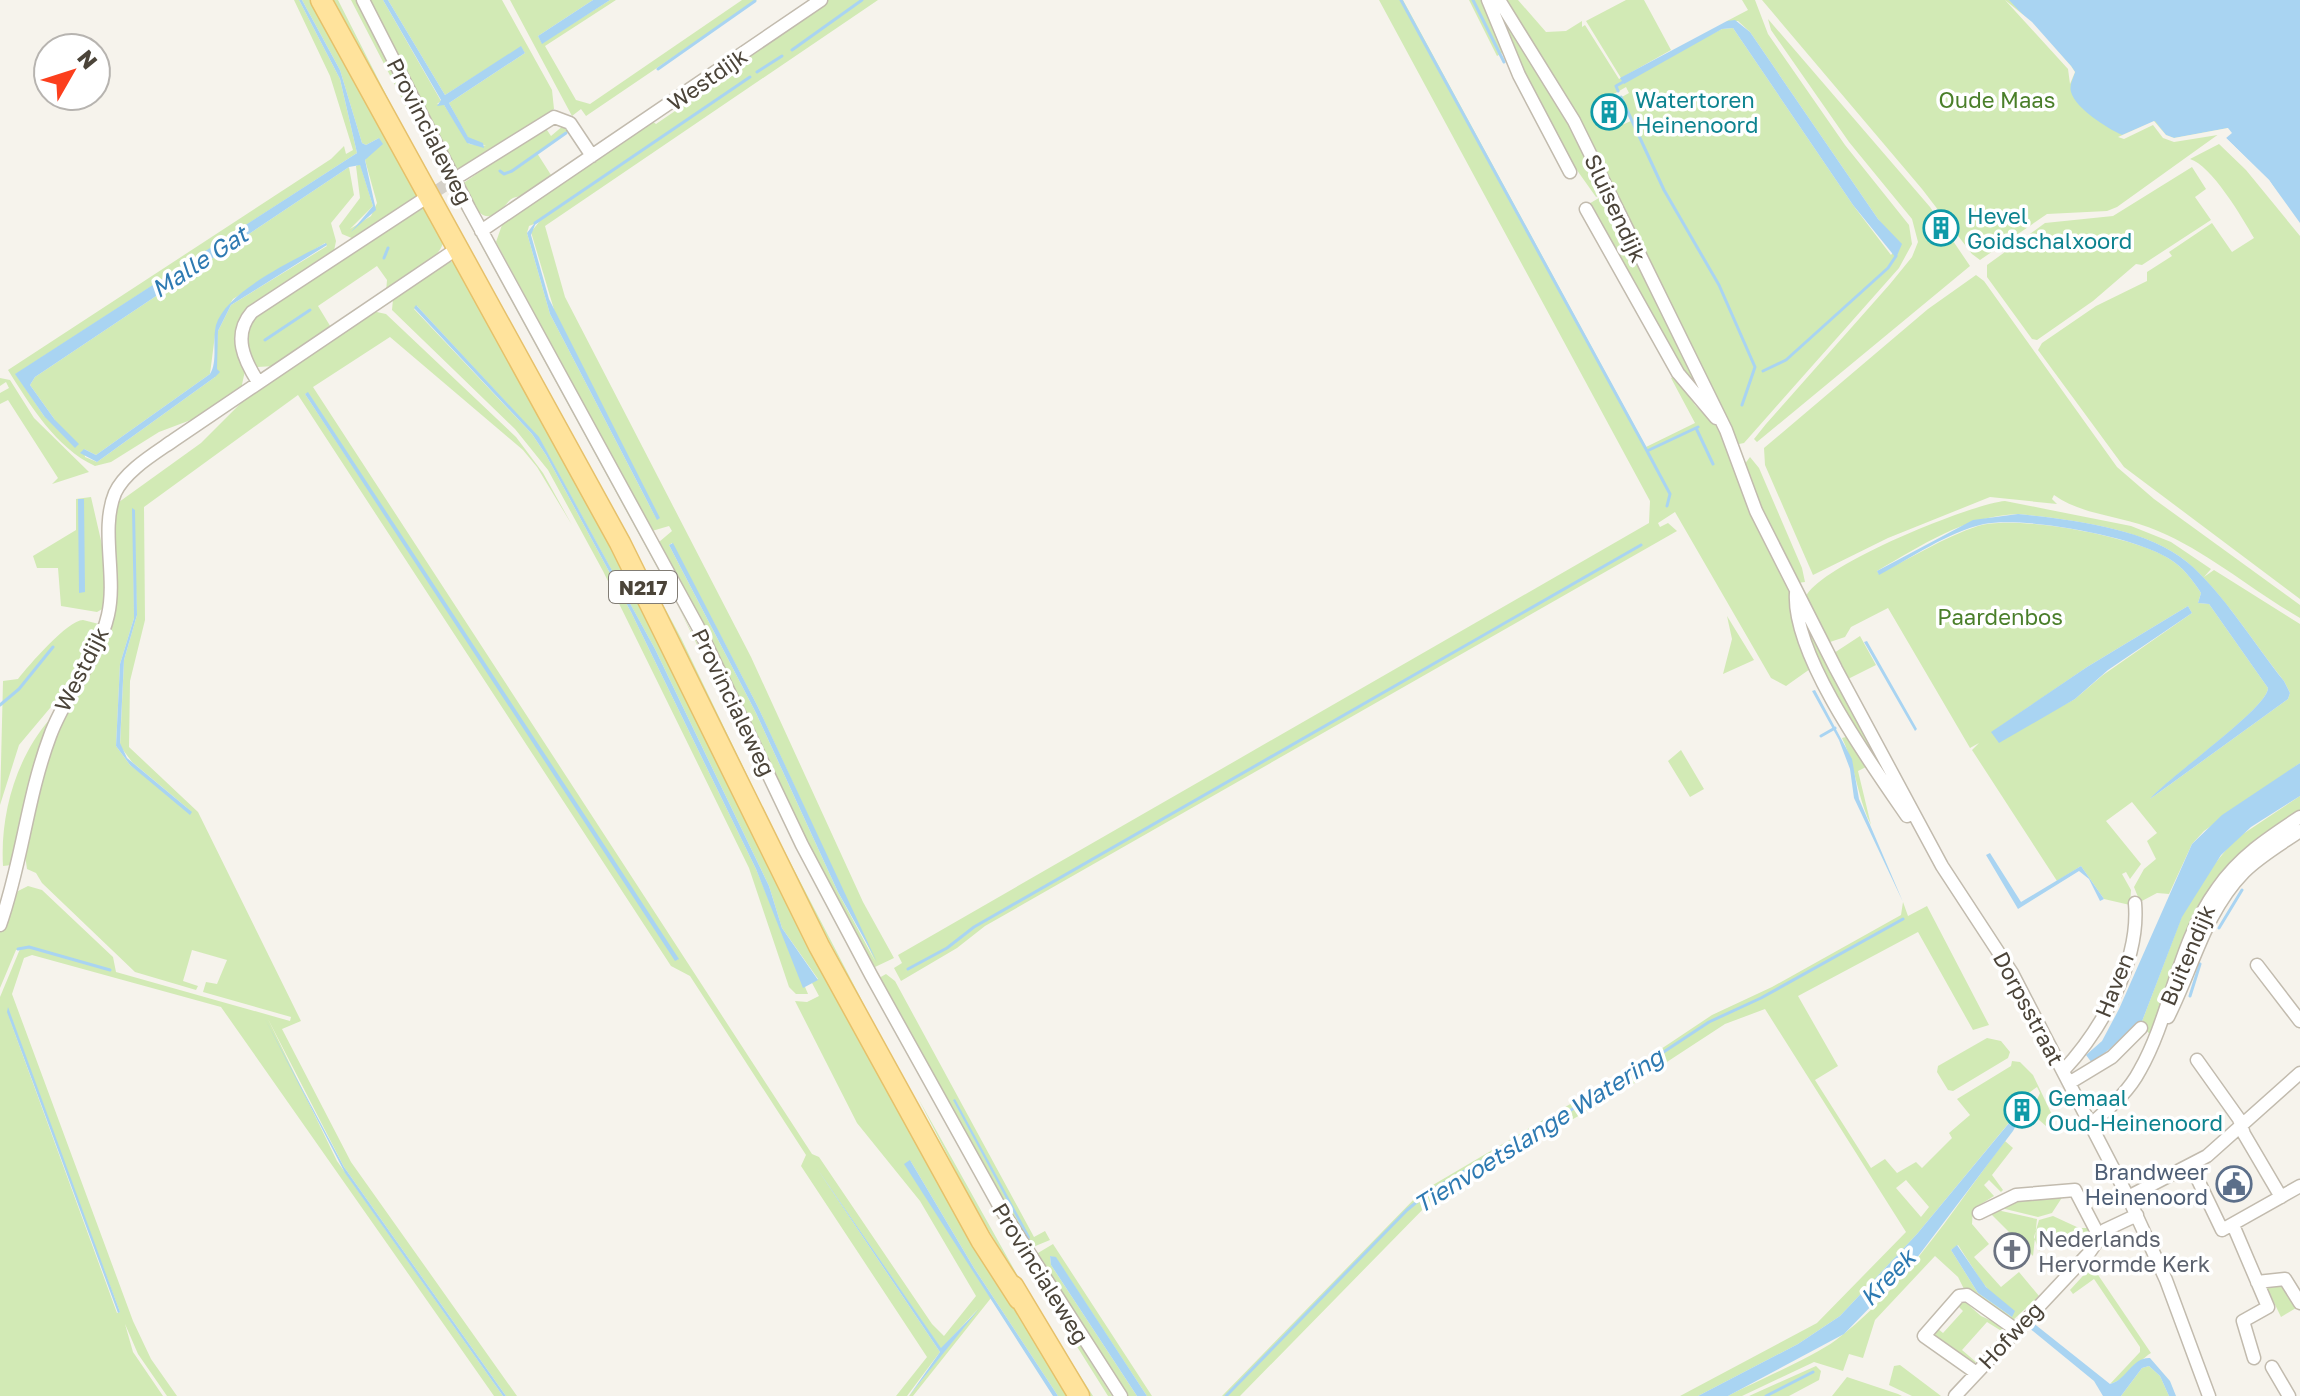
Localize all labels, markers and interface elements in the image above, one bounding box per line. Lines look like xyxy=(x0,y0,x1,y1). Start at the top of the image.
north arrow xyxy=(32,32,112,112)
street label: Westdijk xyxy=(662,42,752,116)
text: N xyxy=(72,44,104,74)
street label: Provincialeweg xyxy=(381,53,479,209)
place label: Watertoren Heinenoord xyxy=(1635,86,1759,138)
park label: Oude Maas xyxy=(1939,86,2055,113)
building icon: Watertoren Heinenoord xyxy=(1590,93,1628,131)
street label: Sluisendijk xyxy=(1579,150,1653,266)
place label: Hevel Goidschalxoord xyxy=(1967,202,2132,254)
building icon: Hevel Goidschalxoord xyxy=(1922,209,1960,247)
water label: Malle Gat xyxy=(145,218,255,303)
road number: N217 xyxy=(609,571,677,603)
park label: Paardenbos xyxy=(1937,603,2063,630)
street label: Westdijk xyxy=(48,622,114,716)
street label: Provincialeweg xyxy=(687,624,781,780)
street label: Buitendijk xyxy=(2154,901,2220,1009)
street label: Dorpsstraat xyxy=(1988,947,2070,1069)
street label: Haven xyxy=(2089,949,2139,1021)
water label: Tienvoetslange Watering xyxy=(1408,1040,1670,1219)
place label: Gemaal Oud-Heinenoord xyxy=(2048,1084,2223,1136)
building icon: Gemaal Oud-Heinenoord xyxy=(2003,1091,2041,1129)
place label: Brandweer Heinenoord xyxy=(2085,1158,2208,1210)
public building icon: Brandweer Heinenoord xyxy=(2215,1165,2253,1203)
street label: Provincialeweg xyxy=(987,1198,1095,1348)
place label: Nederlands Hervormde Kerk xyxy=(2038,1225,2210,1277)
church icon: Nederlands Hervormde Kerk xyxy=(1993,1232,2031,1270)
water label: Kreek xyxy=(1853,1241,1922,1311)
street label: Hofweg xyxy=(1972,1296,2048,1374)

